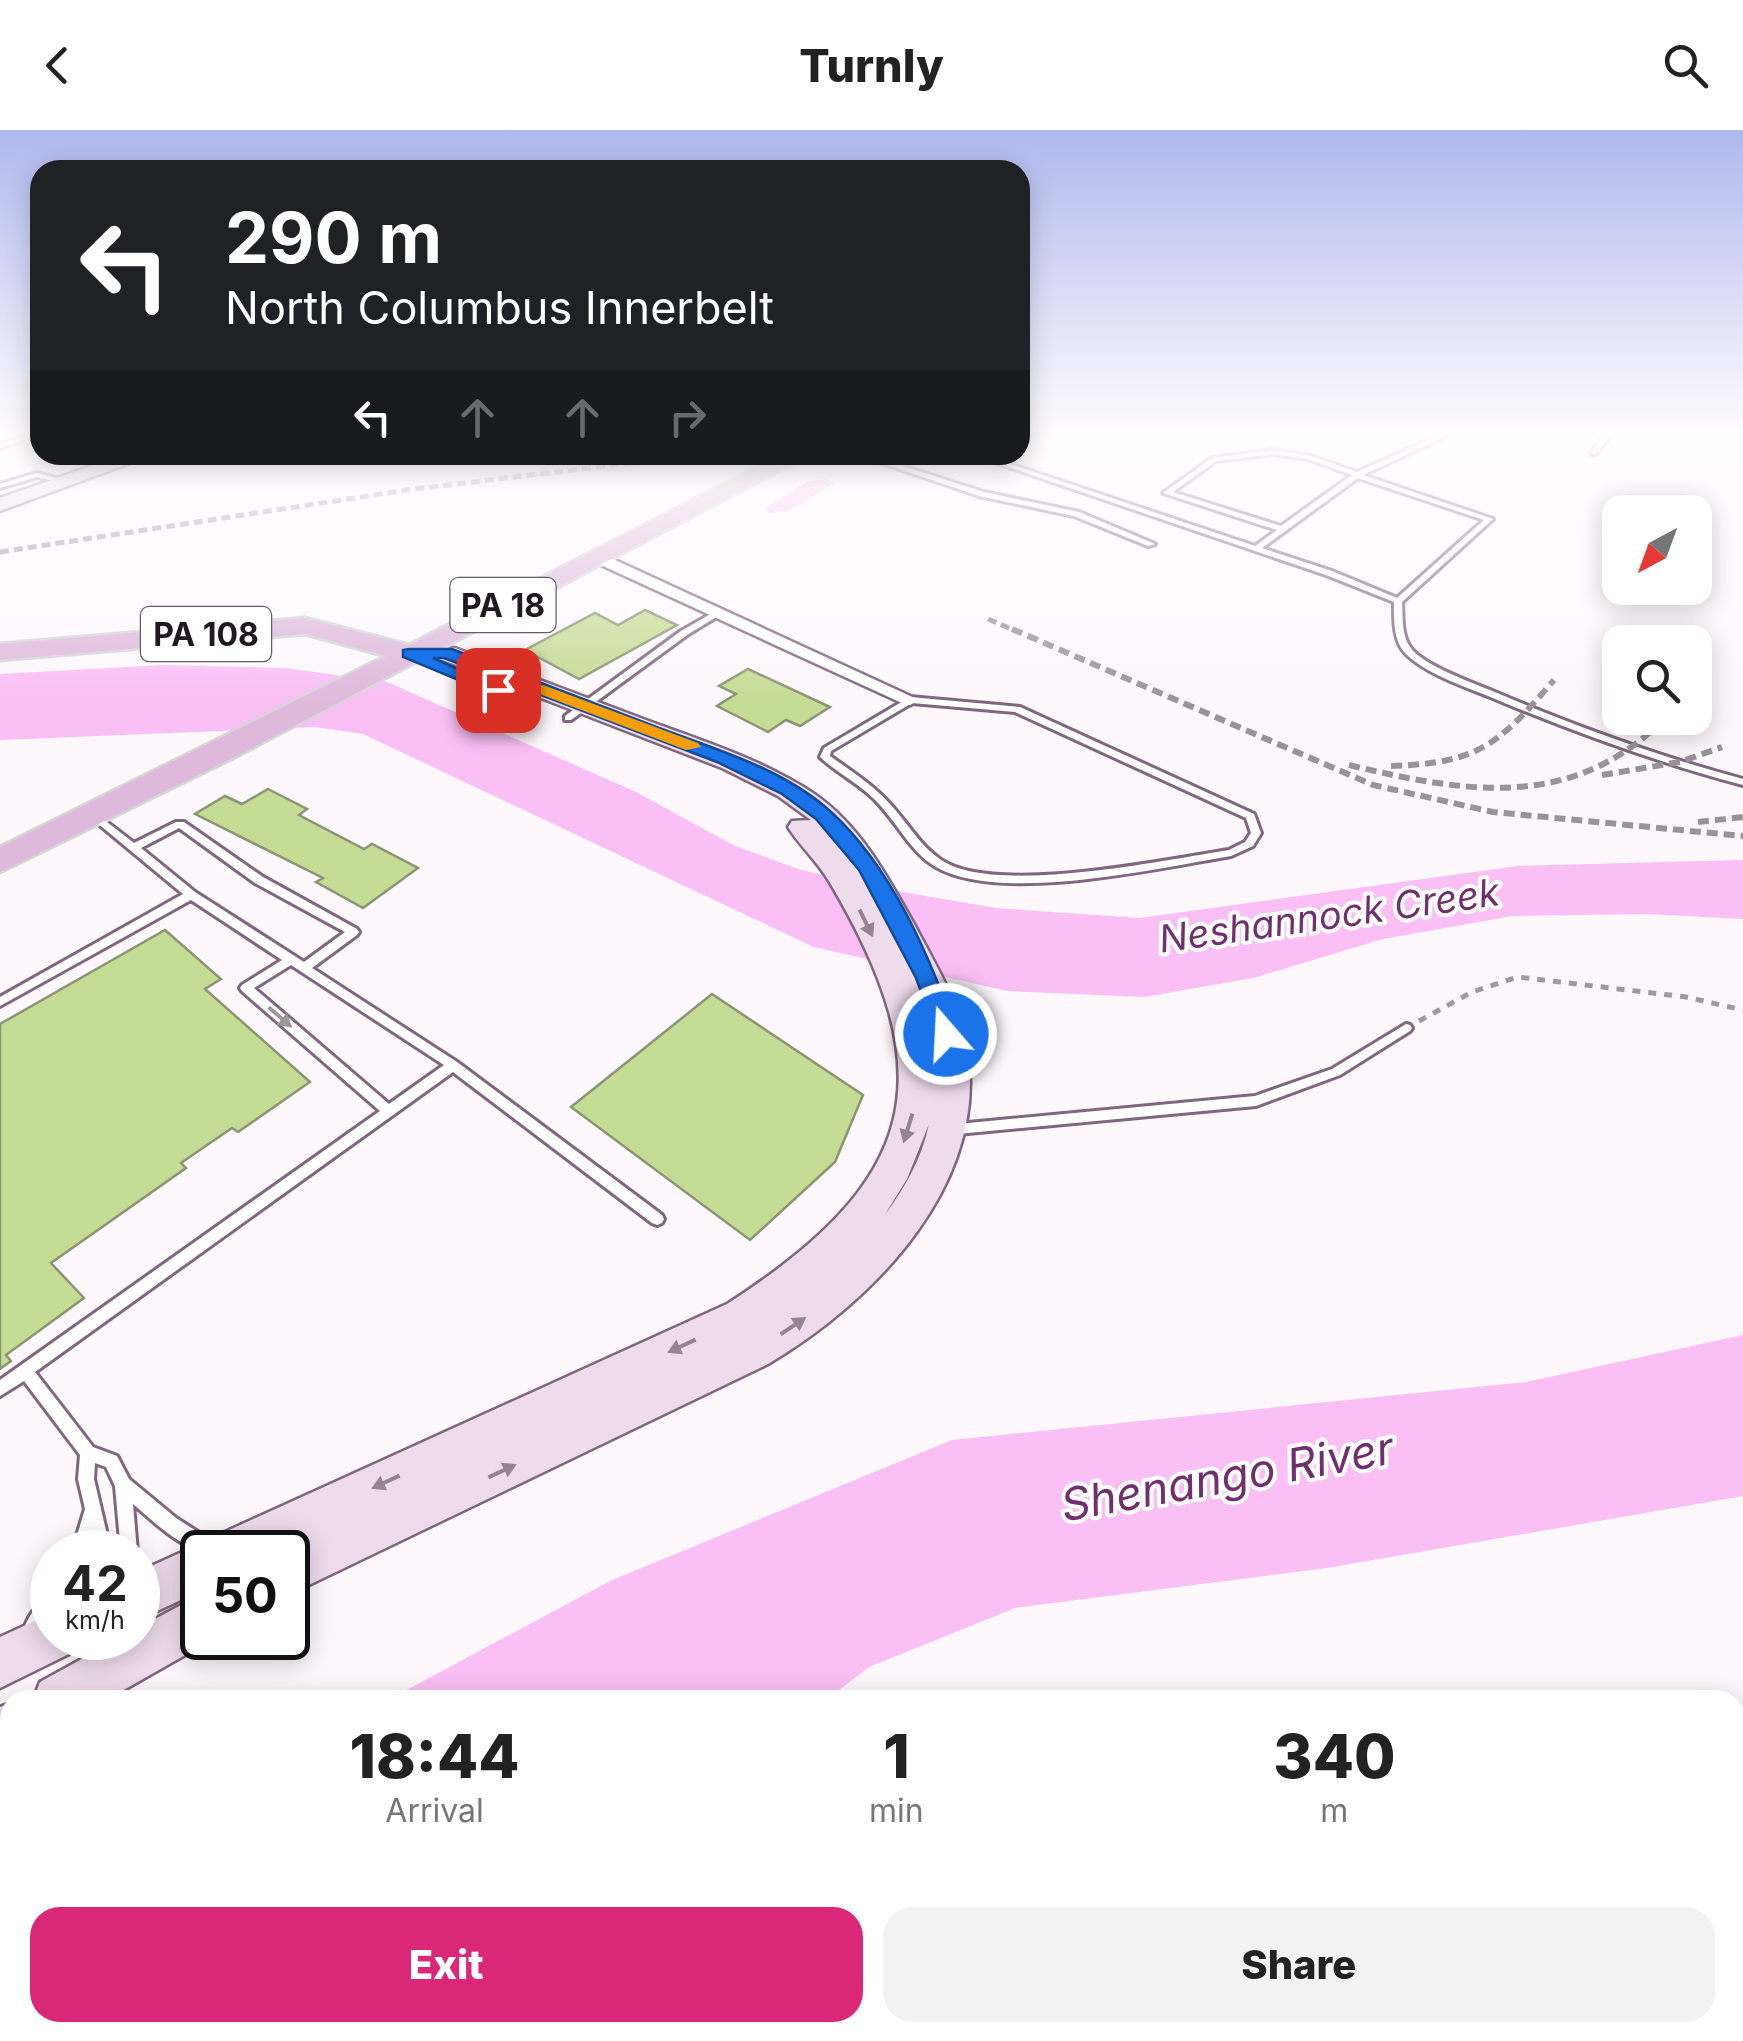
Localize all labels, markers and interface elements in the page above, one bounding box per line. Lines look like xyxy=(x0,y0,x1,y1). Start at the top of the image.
icon: back xyxy=(30,38,85,93)
text: Turnly xyxy=(799,38,944,93)
icon: search xyxy=(1658,38,1713,93)
text: 290 m xyxy=(225,195,442,280)
icon: left xyxy=(60,200,190,330)
text: North Columbus Innerbelt xyxy=(225,280,774,335)
icon: left xyxy=(345,390,400,445)
icon: ahead xyxy=(450,390,505,445)
icon: ahead xyxy=(555,390,610,445)
icon: right xyxy=(660,390,715,445)
north arrow xyxy=(1602,495,1712,605)
map controls xyxy=(1602,495,1712,735)
road number: PA 18 xyxy=(450,578,556,632)
road number: PA 108 xyxy=(141,607,271,661)
button: search xyxy=(1602,625,1712,735)
pin xyxy=(456,648,541,733)
icon: arrive xyxy=(471,663,526,718)
water label: Neshannock Creek xyxy=(1156,868,1503,962)
one-way arrow xyxy=(858,908,875,937)
position arrow xyxy=(894,982,998,1086)
one-way arrow xyxy=(267,1006,292,1028)
one-way arrow xyxy=(900,1113,915,1144)
one-way arrow xyxy=(779,1317,806,1336)
one-way arrow xyxy=(667,1338,697,1354)
water label: Shenango River xyxy=(1056,1419,1400,1532)
one-way arrow xyxy=(488,1462,517,1479)
one-way arrow xyxy=(372,1473,401,1490)
speed limit sign: 50 xyxy=(180,1530,310,1660)
text: 42 xyxy=(62,1553,128,1613)
text: km/h xyxy=(65,1605,125,1635)
text: 18:44 xyxy=(349,1720,520,1792)
text: 1 xyxy=(883,1720,910,1792)
text: 340 xyxy=(1273,1720,1395,1792)
text: Arrival xyxy=(385,1791,484,1830)
text: min xyxy=(869,1791,924,1830)
text: m xyxy=(1320,1791,1348,1830)
button: Exit xyxy=(30,1907,863,2022)
button: Share xyxy=(883,1907,1715,2022)

